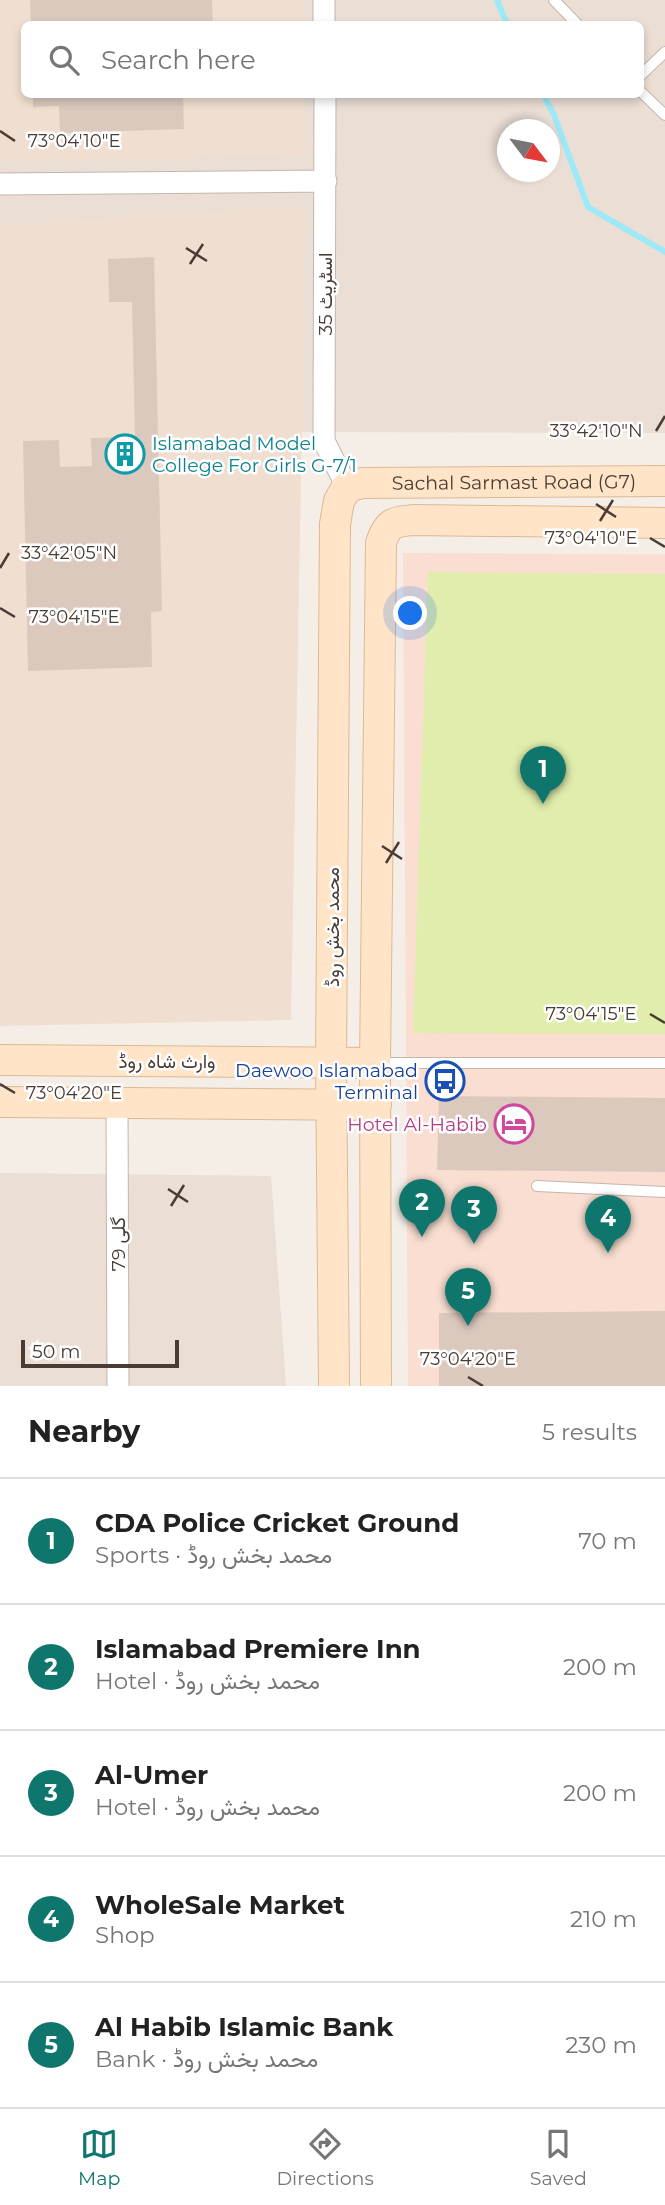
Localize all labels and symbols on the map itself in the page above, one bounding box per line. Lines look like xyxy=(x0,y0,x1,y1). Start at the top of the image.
north arrow xyxy=(497,119,560,182)
text: 73°04'10"E xyxy=(28,130,120,152)
street label: اسٹریٹ 35 xyxy=(314,253,337,335)
text: 33°42'10"N xyxy=(549,420,643,442)
place label: Islamabad Model College For Girls G-7/1 xyxy=(152,432,357,477)
building icon: Islamabad Model College For Girls G-7/1 xyxy=(104,433,146,475)
street label: Sachal Sarmast Road (G7) xyxy=(392,470,636,495)
text: 73°04'10"E xyxy=(545,527,637,549)
text: 33°42'05"N xyxy=(21,542,117,564)
your location xyxy=(393,596,427,630)
text: 73°04'15"E xyxy=(28,606,120,628)
pin: 1 xyxy=(520,746,566,804)
street label: محمد بخش روڈ xyxy=(321,867,344,987)
text: 73°04'15"E xyxy=(545,1003,637,1025)
street label: وارث شاہ روڈ xyxy=(118,1050,216,1073)
place label: Daewoo Islamabad Terminal xyxy=(235,1059,418,1104)
bus stop icon: Daewoo Islamabad Terminal xyxy=(424,1060,466,1102)
text: 73°04'20"E xyxy=(26,1082,122,1104)
hotel icon: Hotel Al-Habib xyxy=(493,1103,535,1145)
place label: Hotel Al-Habib xyxy=(347,1113,487,1136)
pin: 2 xyxy=(399,1179,445,1237)
pin: 3 xyxy=(451,1186,497,1244)
pin: 4 xyxy=(585,1195,631,1253)
street label: گلی 79 xyxy=(107,1217,130,1271)
pin: 5 xyxy=(445,1268,491,1326)
scale bar xyxy=(21,1337,178,1369)
text: 73°04'20"E xyxy=(420,1348,516,1370)

